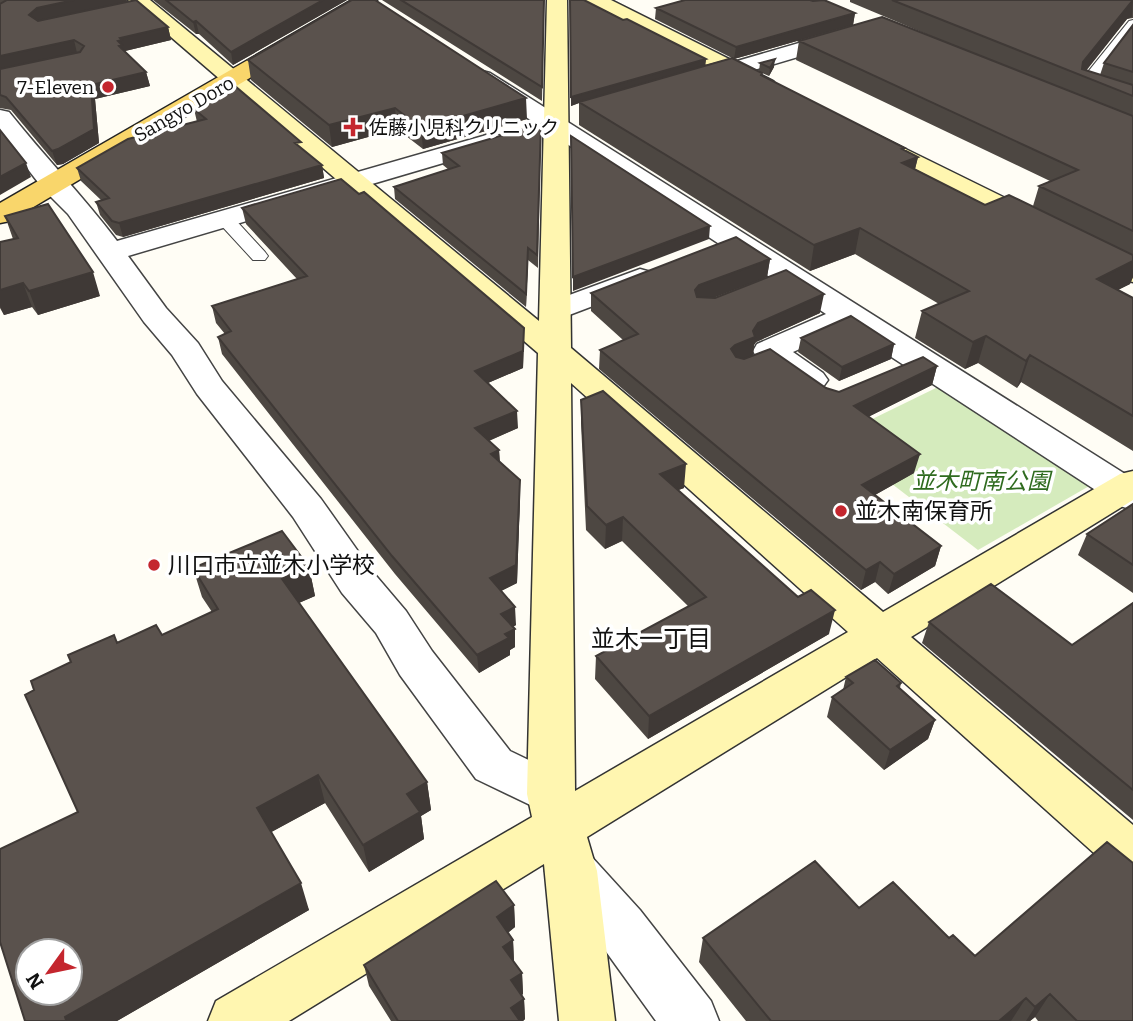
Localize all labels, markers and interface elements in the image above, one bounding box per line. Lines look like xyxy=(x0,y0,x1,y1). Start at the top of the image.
street label: Sangyo Doro xyxy=(130,71,238,147)
place label: 7-Eleven xyxy=(17,76,94,99)
marker: 7-Eleven xyxy=(100,79,116,95)
place label: 佐藤小児科クリニック xyxy=(369,116,559,139)
marker: 佐藤小児科クリニック xyxy=(343,117,363,137)
park label: 並木町南公園 xyxy=(912,467,1053,495)
place label: 並木南保育所 xyxy=(855,497,993,525)
marker: 並木南保育所 xyxy=(833,503,849,519)
place label: 川口市立並木小学校 xyxy=(168,551,375,579)
marker: 川口市立並木小学校 xyxy=(146,557,162,573)
district label: 並木一丁目 xyxy=(591,625,711,653)
north arrow xyxy=(14,937,84,1007)
text: N xyxy=(21,968,49,993)

